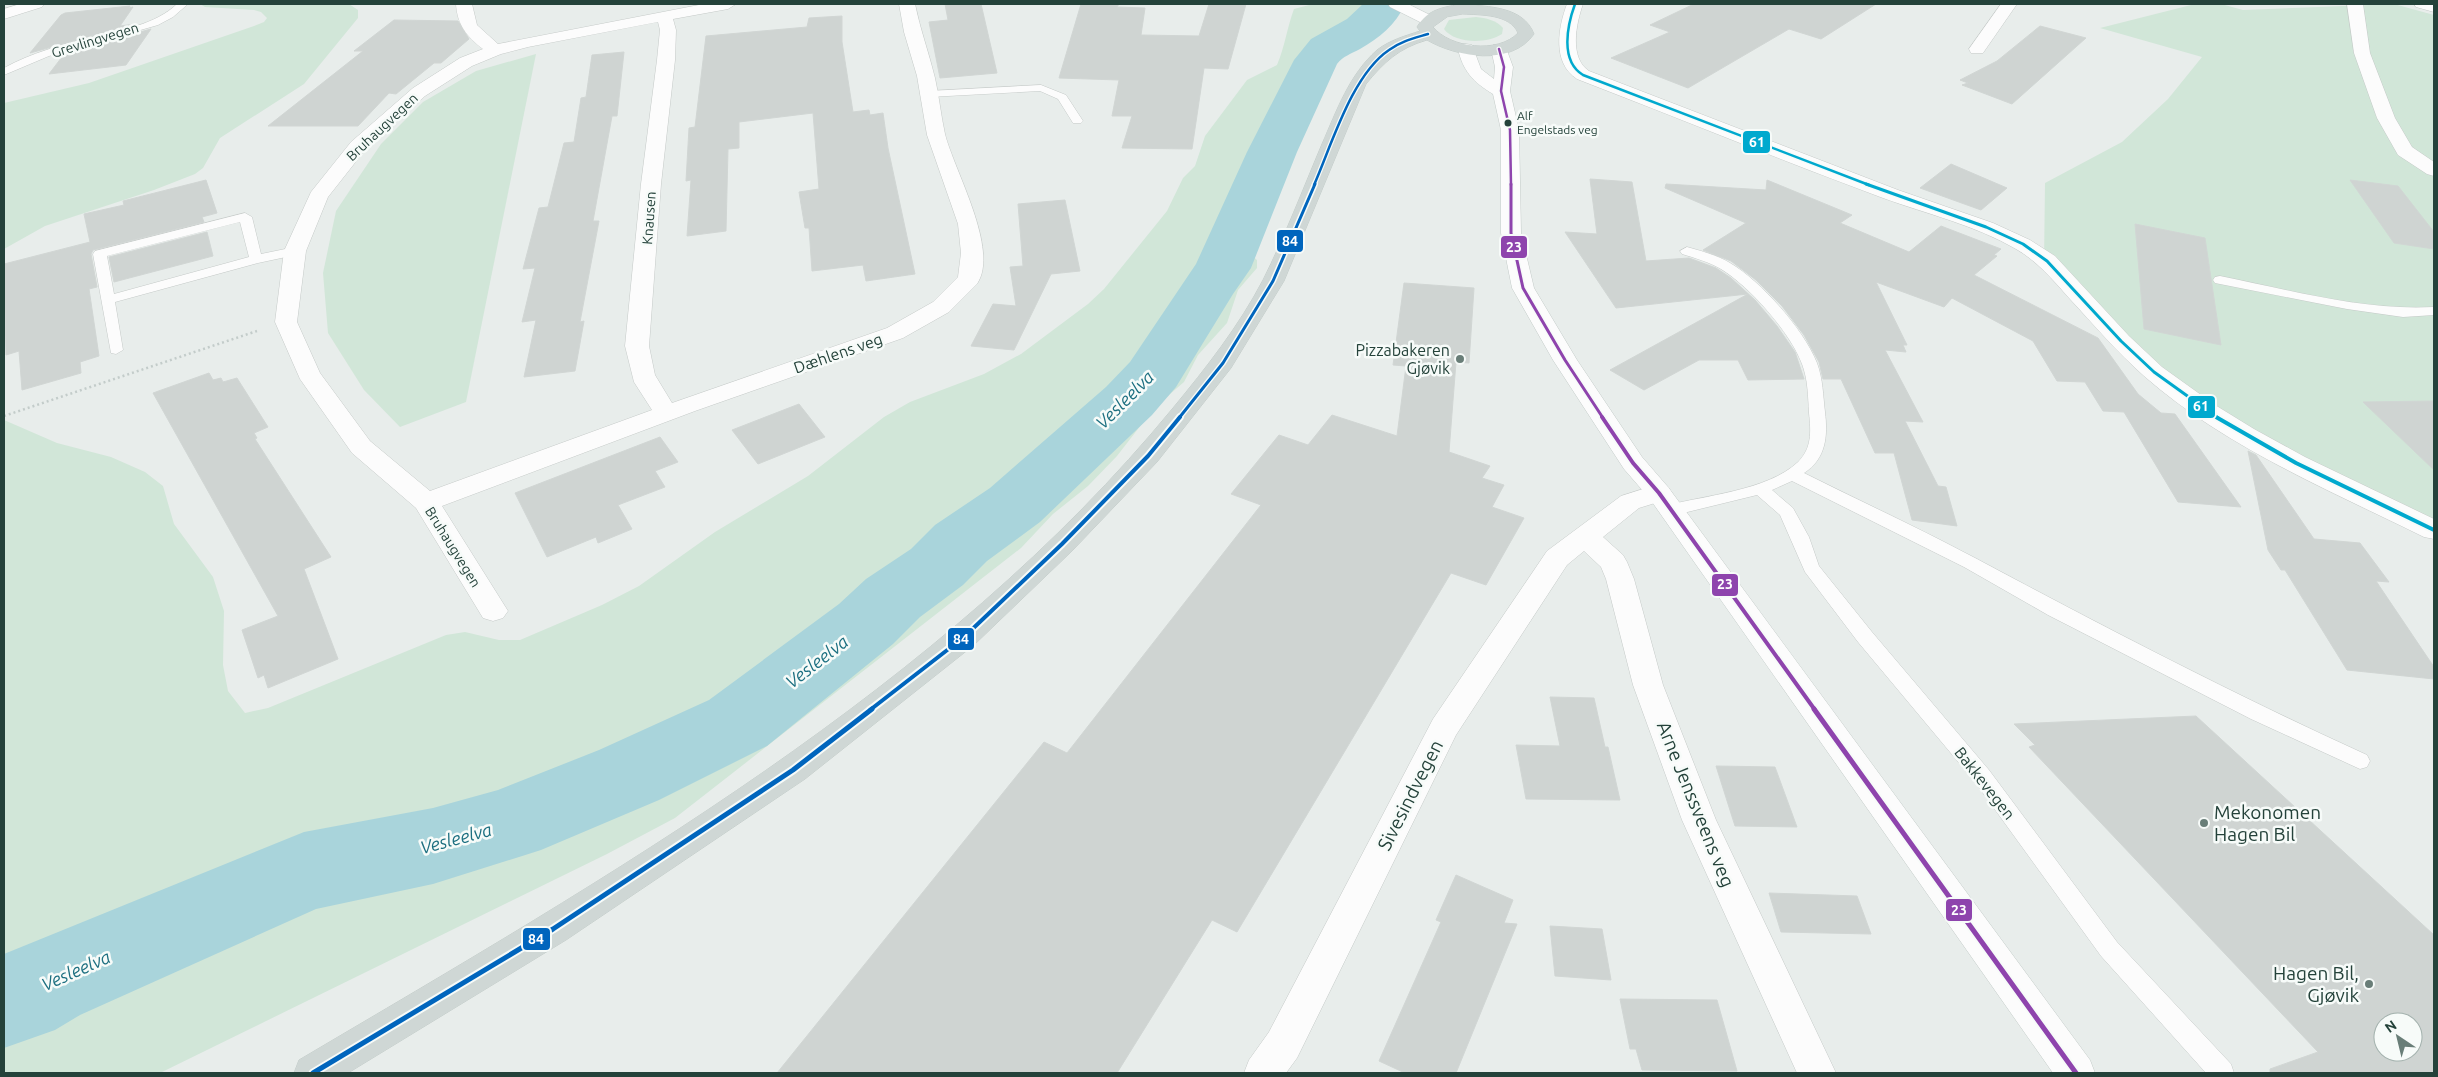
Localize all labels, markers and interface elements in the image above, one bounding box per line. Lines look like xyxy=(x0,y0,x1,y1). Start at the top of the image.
street label: Grevlingvegen xyxy=(49,19,141,61)
street label: Bruhaugvegen xyxy=(343,90,421,164)
place label: Alf Engelstads veg xyxy=(1517,109,1598,136)
marker: Alf Engelstads veg xyxy=(1503,118,1513,128)
line badge: 61 xyxy=(1742,130,1771,154)
text: 61 xyxy=(1749,134,1765,150)
street label: Knausen xyxy=(639,191,659,245)
line badge: 84 xyxy=(1276,229,1304,253)
text: 84 xyxy=(1282,233,1298,249)
line badge: 23 xyxy=(1500,235,1528,259)
text: 23 xyxy=(1506,239,1522,255)
street label: Dæhlens veg xyxy=(791,329,885,377)
place label: Pizzabakeren Gjøvik xyxy=(1355,341,1450,377)
marker: Pizzabakeren Gjøvik xyxy=(1454,353,1466,365)
water label: Vesleelva xyxy=(1091,366,1157,432)
line badge: 61 xyxy=(2187,395,2216,419)
text: 61 xyxy=(2193,398,2209,414)
street label: Bruhaugvegen xyxy=(422,504,484,590)
line badge: 23 xyxy=(1711,573,1739,597)
text: 23 xyxy=(1717,576,1733,592)
line badge: 84 xyxy=(947,627,975,651)
water label: Vesleelva xyxy=(781,631,852,692)
text: 84 xyxy=(953,631,969,647)
street label: Arne Jenssveens veg xyxy=(1653,718,1739,890)
street label: Sivesindvegen xyxy=(1373,736,1447,854)
street label: Bakkevegen xyxy=(1951,743,2019,823)
place label: Mekonomen Hagen Bil xyxy=(2214,801,2321,845)
marker: Mekonomen Hagen Bil xyxy=(2198,817,2210,829)
water label: Vesleelva xyxy=(418,819,494,857)
line badge: 23 xyxy=(1945,898,1973,922)
text: 23 xyxy=(1951,902,1967,918)
line badge: 84 xyxy=(522,927,551,951)
text: 84 xyxy=(528,931,544,947)
water label: Vesleelva xyxy=(38,946,113,994)
place label: Hagen Bil, Gjøvik xyxy=(2273,962,2359,1006)
marker: Hagen Bil, Gjøvik xyxy=(2363,978,2375,990)
north arrow xyxy=(2373,1012,2423,1062)
text: N xyxy=(2382,1017,2399,1036)

